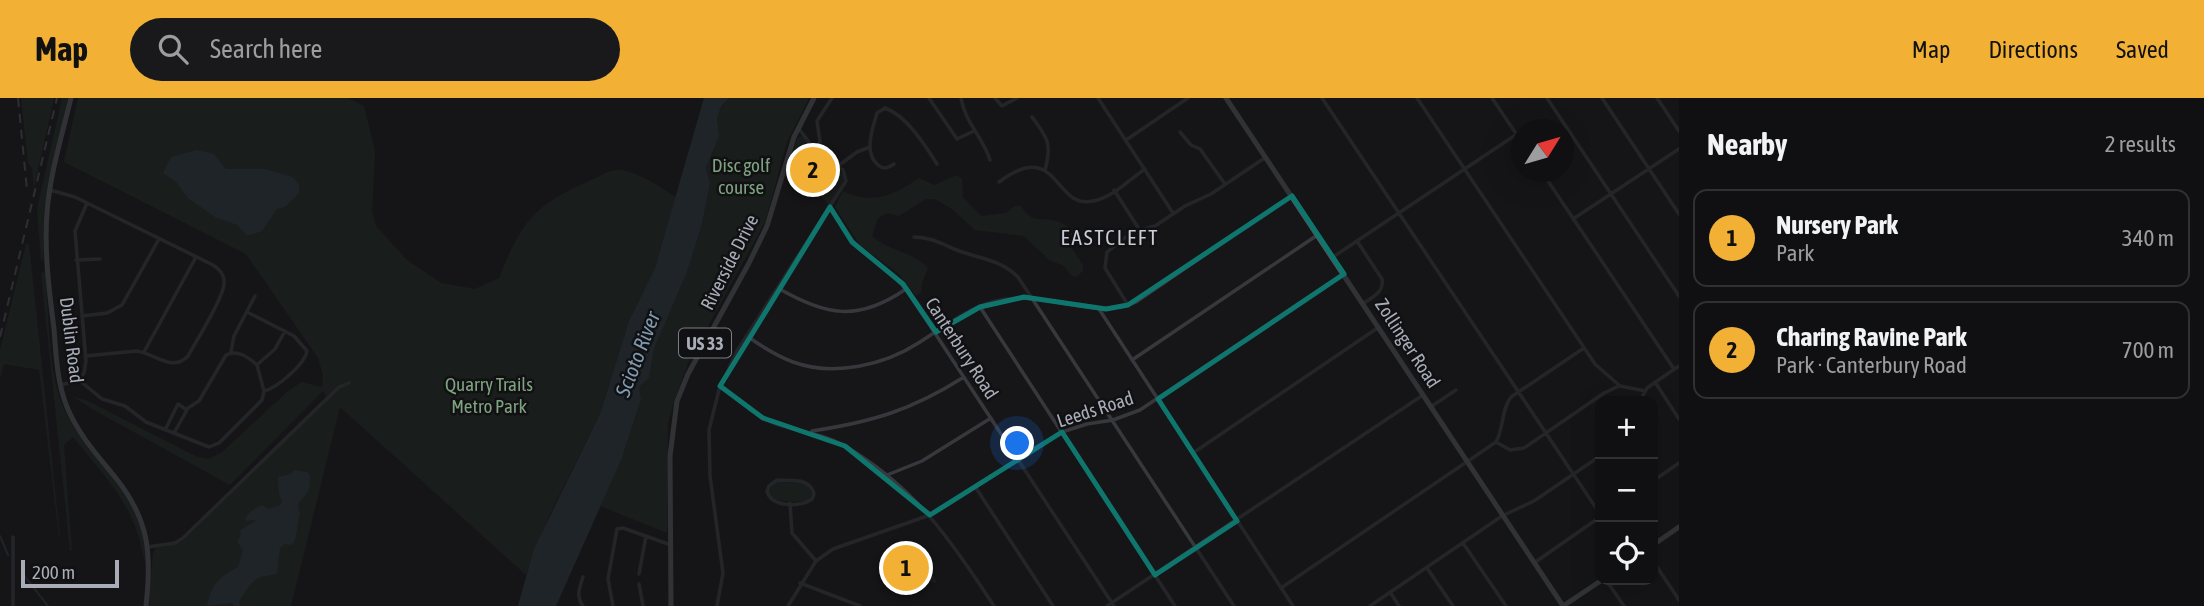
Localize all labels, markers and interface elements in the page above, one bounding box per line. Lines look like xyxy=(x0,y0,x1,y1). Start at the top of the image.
search box xyxy=(130,18,620,81)
text: Map xyxy=(35,30,88,68)
icon: search xyxy=(154,30,192,68)
text: Search here xyxy=(210,34,322,64)
text: Map xyxy=(1912,36,1950,63)
text: Directions xyxy=(1988,36,2078,63)
text: Saved xyxy=(2116,36,2169,63)
north arrow xyxy=(1511,119,1574,182)
text: Nearby xyxy=(1707,127,1787,161)
text: 2 results xyxy=(2105,131,2176,157)
pin: 2 xyxy=(790,144,836,196)
park label: Disc golf course xyxy=(712,154,770,198)
text: Nursery Park xyxy=(1776,210,1898,240)
street label: Riverside Drive xyxy=(696,211,762,313)
district label: EASTCLEFT xyxy=(1060,225,1160,249)
text: 1 xyxy=(1727,225,1737,251)
text: 340 m xyxy=(2122,225,2174,251)
text: Park xyxy=(1776,240,1814,266)
street label: Canterbury Road xyxy=(921,293,1003,403)
street label: Zollinger Road xyxy=(1371,294,1445,392)
street label: Dublin Road xyxy=(56,296,88,384)
water label: Scioto River xyxy=(609,307,665,401)
text: Charing Ravine Park xyxy=(1776,322,1967,352)
road number: US 33 xyxy=(679,328,731,358)
text: 2 xyxy=(1727,337,1737,363)
text: 700 m xyxy=(2122,337,2174,363)
text: Park · Canterbury Road xyxy=(1776,352,1967,378)
park label: Quarry Trails Metro Park xyxy=(445,373,533,417)
street label: Leeds Road xyxy=(1054,386,1136,432)
map controls xyxy=(1595,396,1658,585)
button: + xyxy=(1595,396,1658,459)
your location xyxy=(1000,426,1034,460)
button: − xyxy=(1595,459,1658,522)
button: locate xyxy=(1595,522,1658,585)
pin: 1 xyxy=(883,542,929,594)
scale bar xyxy=(21,557,119,589)
text: 200 m xyxy=(32,561,75,583)

